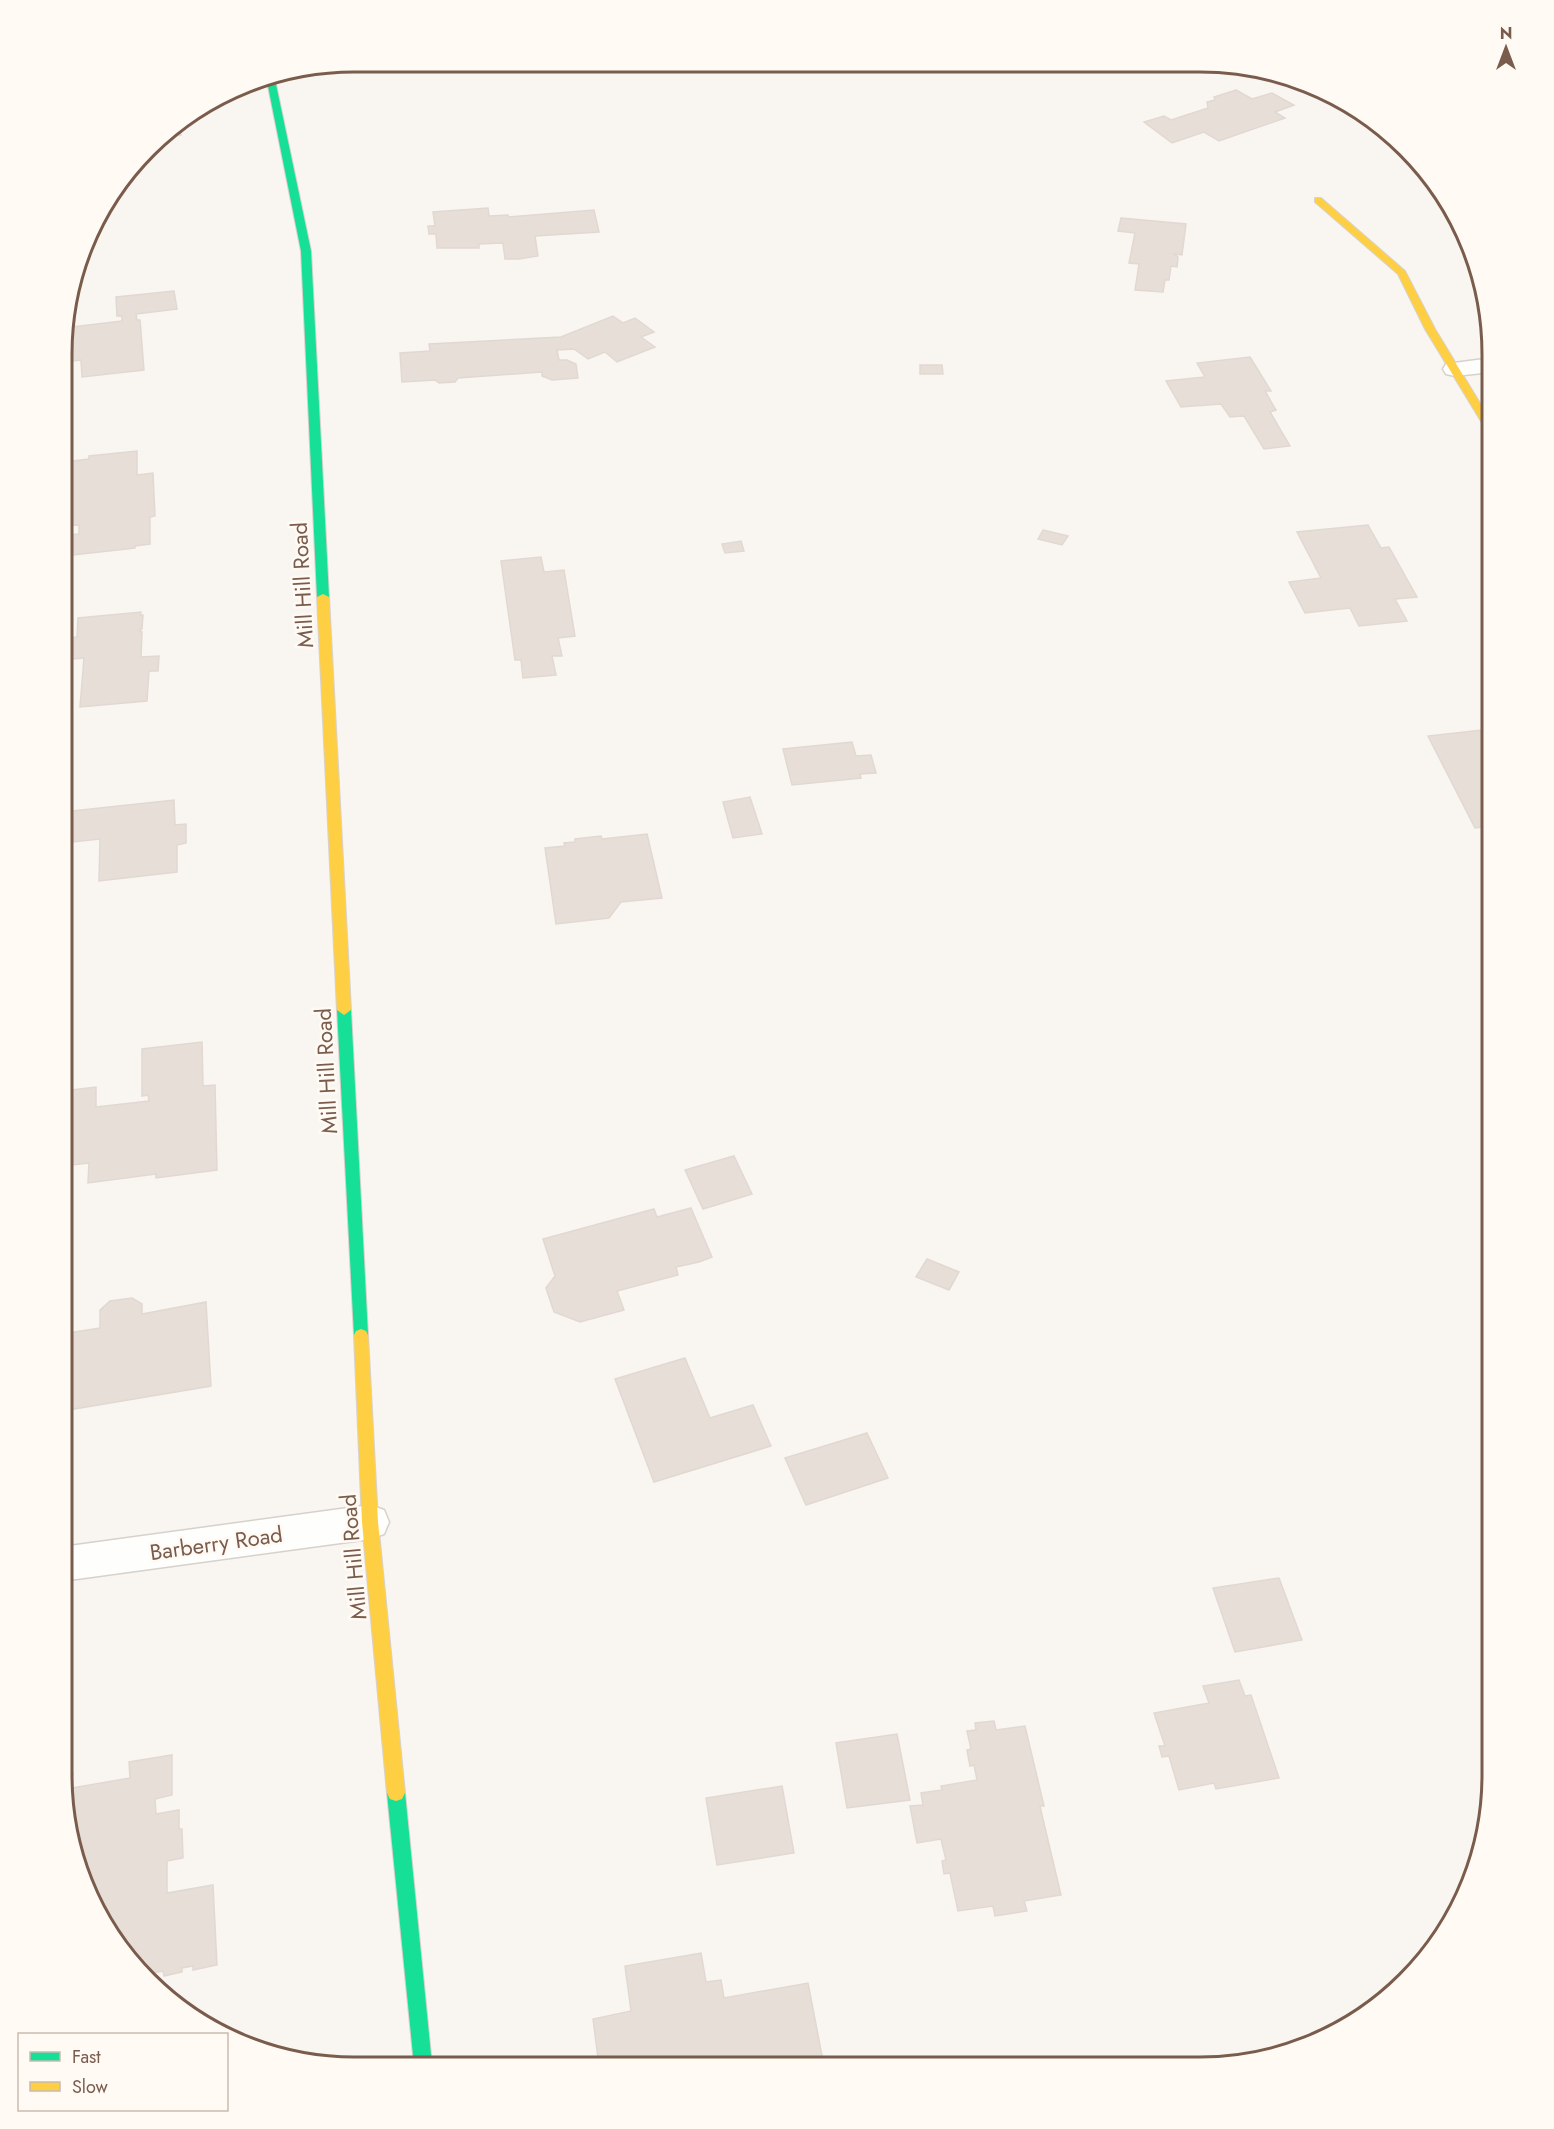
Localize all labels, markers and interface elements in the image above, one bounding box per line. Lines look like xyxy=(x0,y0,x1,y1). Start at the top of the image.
north arrow xyxy=(1476,18,1536,78)
text: N xyxy=(1500,22,1512,45)
street label: Mill Hill Road xyxy=(283,521,321,649)
street label: Mill Hill Road xyxy=(307,1007,345,1135)
street label: Mill Hill Road xyxy=(332,1493,374,1621)
street label: Barberry Road xyxy=(148,1518,284,1568)
legend xyxy=(18,2033,228,2111)
text: Fast xyxy=(72,2044,101,2070)
text: Slow xyxy=(72,2074,109,2100)

